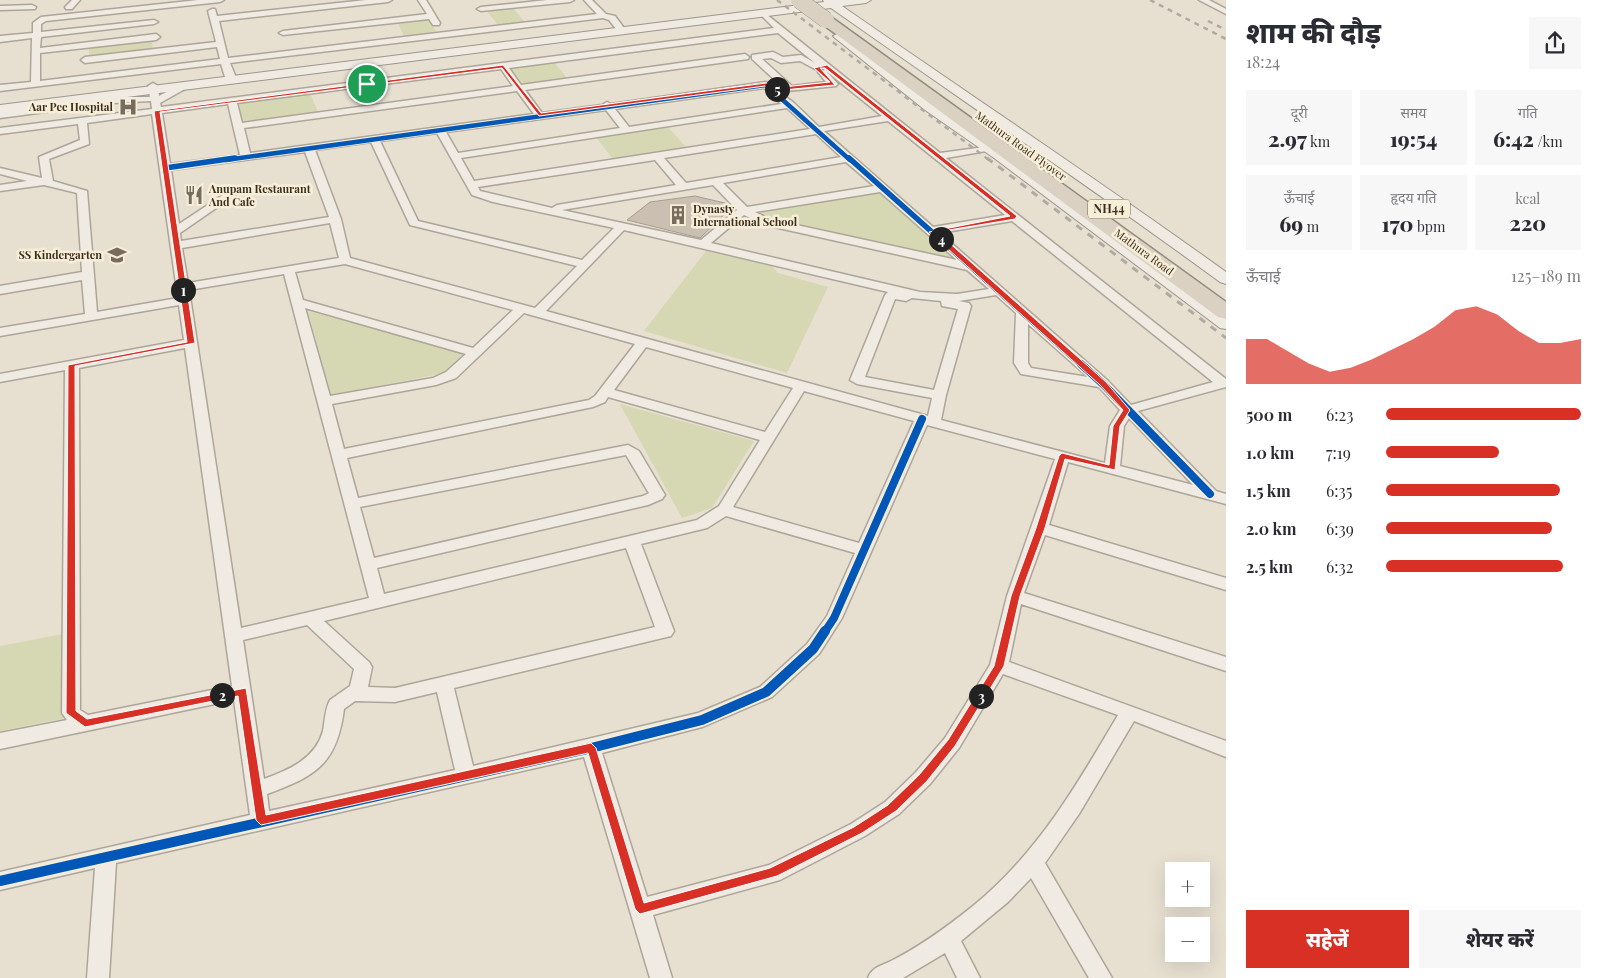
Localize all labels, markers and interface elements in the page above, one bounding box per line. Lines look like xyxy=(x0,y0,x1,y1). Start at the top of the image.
text: शाम की दौड़ xyxy=(1246,13,1381,50)
button: share xyxy=(1529,17,1581,69)
text: 18:24 xyxy=(1246,51,1280,72)
pin xyxy=(346,63,388,105)
icon: arrive xyxy=(353,70,381,98)
pin: 5 xyxy=(764,76,790,102)
text: 5 xyxy=(774,80,781,99)
hospital icon: Aar Pee Hospital xyxy=(117,96,139,118)
place label: Aar Pee Hospital xyxy=(28,99,114,114)
text: दूरी xyxy=(1291,103,1308,122)
text: समय xyxy=(1401,103,1426,122)
text: गति xyxy=(1518,103,1538,122)
street label: Mathura Road Flyover xyxy=(973,108,1070,184)
text: 2.97 xyxy=(1268,124,1307,152)
text: 19:54 xyxy=(1390,124,1437,152)
text: 6:42 xyxy=(1493,124,1534,152)
text: km xyxy=(1307,132,1330,151)
text: /km xyxy=(1534,132,1563,151)
place label: Anupam Restaurant And Cafe xyxy=(208,181,311,209)
restaurant icon: Anupam Restaurant And Cafe xyxy=(183,184,205,206)
text: ऊँचाई xyxy=(1284,188,1314,207)
text: हृदय गति xyxy=(1390,188,1437,207)
text: kcal xyxy=(1515,189,1540,208)
road number: NH44 xyxy=(1088,200,1130,218)
place label: Dynasty International School xyxy=(693,201,798,229)
building icon: Dynasty International School xyxy=(667,204,689,226)
text: 220 xyxy=(1510,208,1546,236)
text: 69 xyxy=(1279,209,1303,237)
text: 170 xyxy=(1382,209,1413,237)
text: m xyxy=(1303,217,1319,236)
text: bpm xyxy=(1413,217,1445,236)
street label: Mathura Road xyxy=(1112,225,1177,279)
pin: 4 xyxy=(928,226,954,252)
text: 4 xyxy=(938,230,945,249)
school or university icon: SS Kindergarten xyxy=(106,244,128,266)
place label: SS Kindergarten xyxy=(18,247,102,262)
text: ऊँचाई xyxy=(1246,265,1281,286)
text: 125–189 m xyxy=(1511,265,1581,286)
pin: 1 xyxy=(170,278,196,302)
text: 1 xyxy=(181,281,186,300)
text: 500 m xyxy=(1246,404,1292,425)
text: 6:23 xyxy=(1326,404,1353,425)
text: 1.0 km xyxy=(1246,442,1294,463)
text: 7:19 xyxy=(1326,442,1351,463)
text: 1.5 km xyxy=(1246,480,1291,501)
text: 6:35 xyxy=(1326,480,1352,501)
text: 2.0 km xyxy=(1246,518,1296,539)
text: 6:39 xyxy=(1326,518,1354,539)
text: 2.5 km xyxy=(1246,556,1293,577)
text: 6:32 xyxy=(1326,556,1353,577)
pin: 2 xyxy=(210,682,234,708)
pin: 3 xyxy=(968,684,994,708)
text: 2 xyxy=(219,686,226,705)
text: 3 xyxy=(978,687,985,706)
map controls xyxy=(1165,862,1210,962)
button: + xyxy=(1165,862,1210,907)
button: सहेजें xyxy=(1246,910,1409,968)
button: शेयर करें xyxy=(1419,910,1581,968)
button: − xyxy=(1165,917,1210,962)

